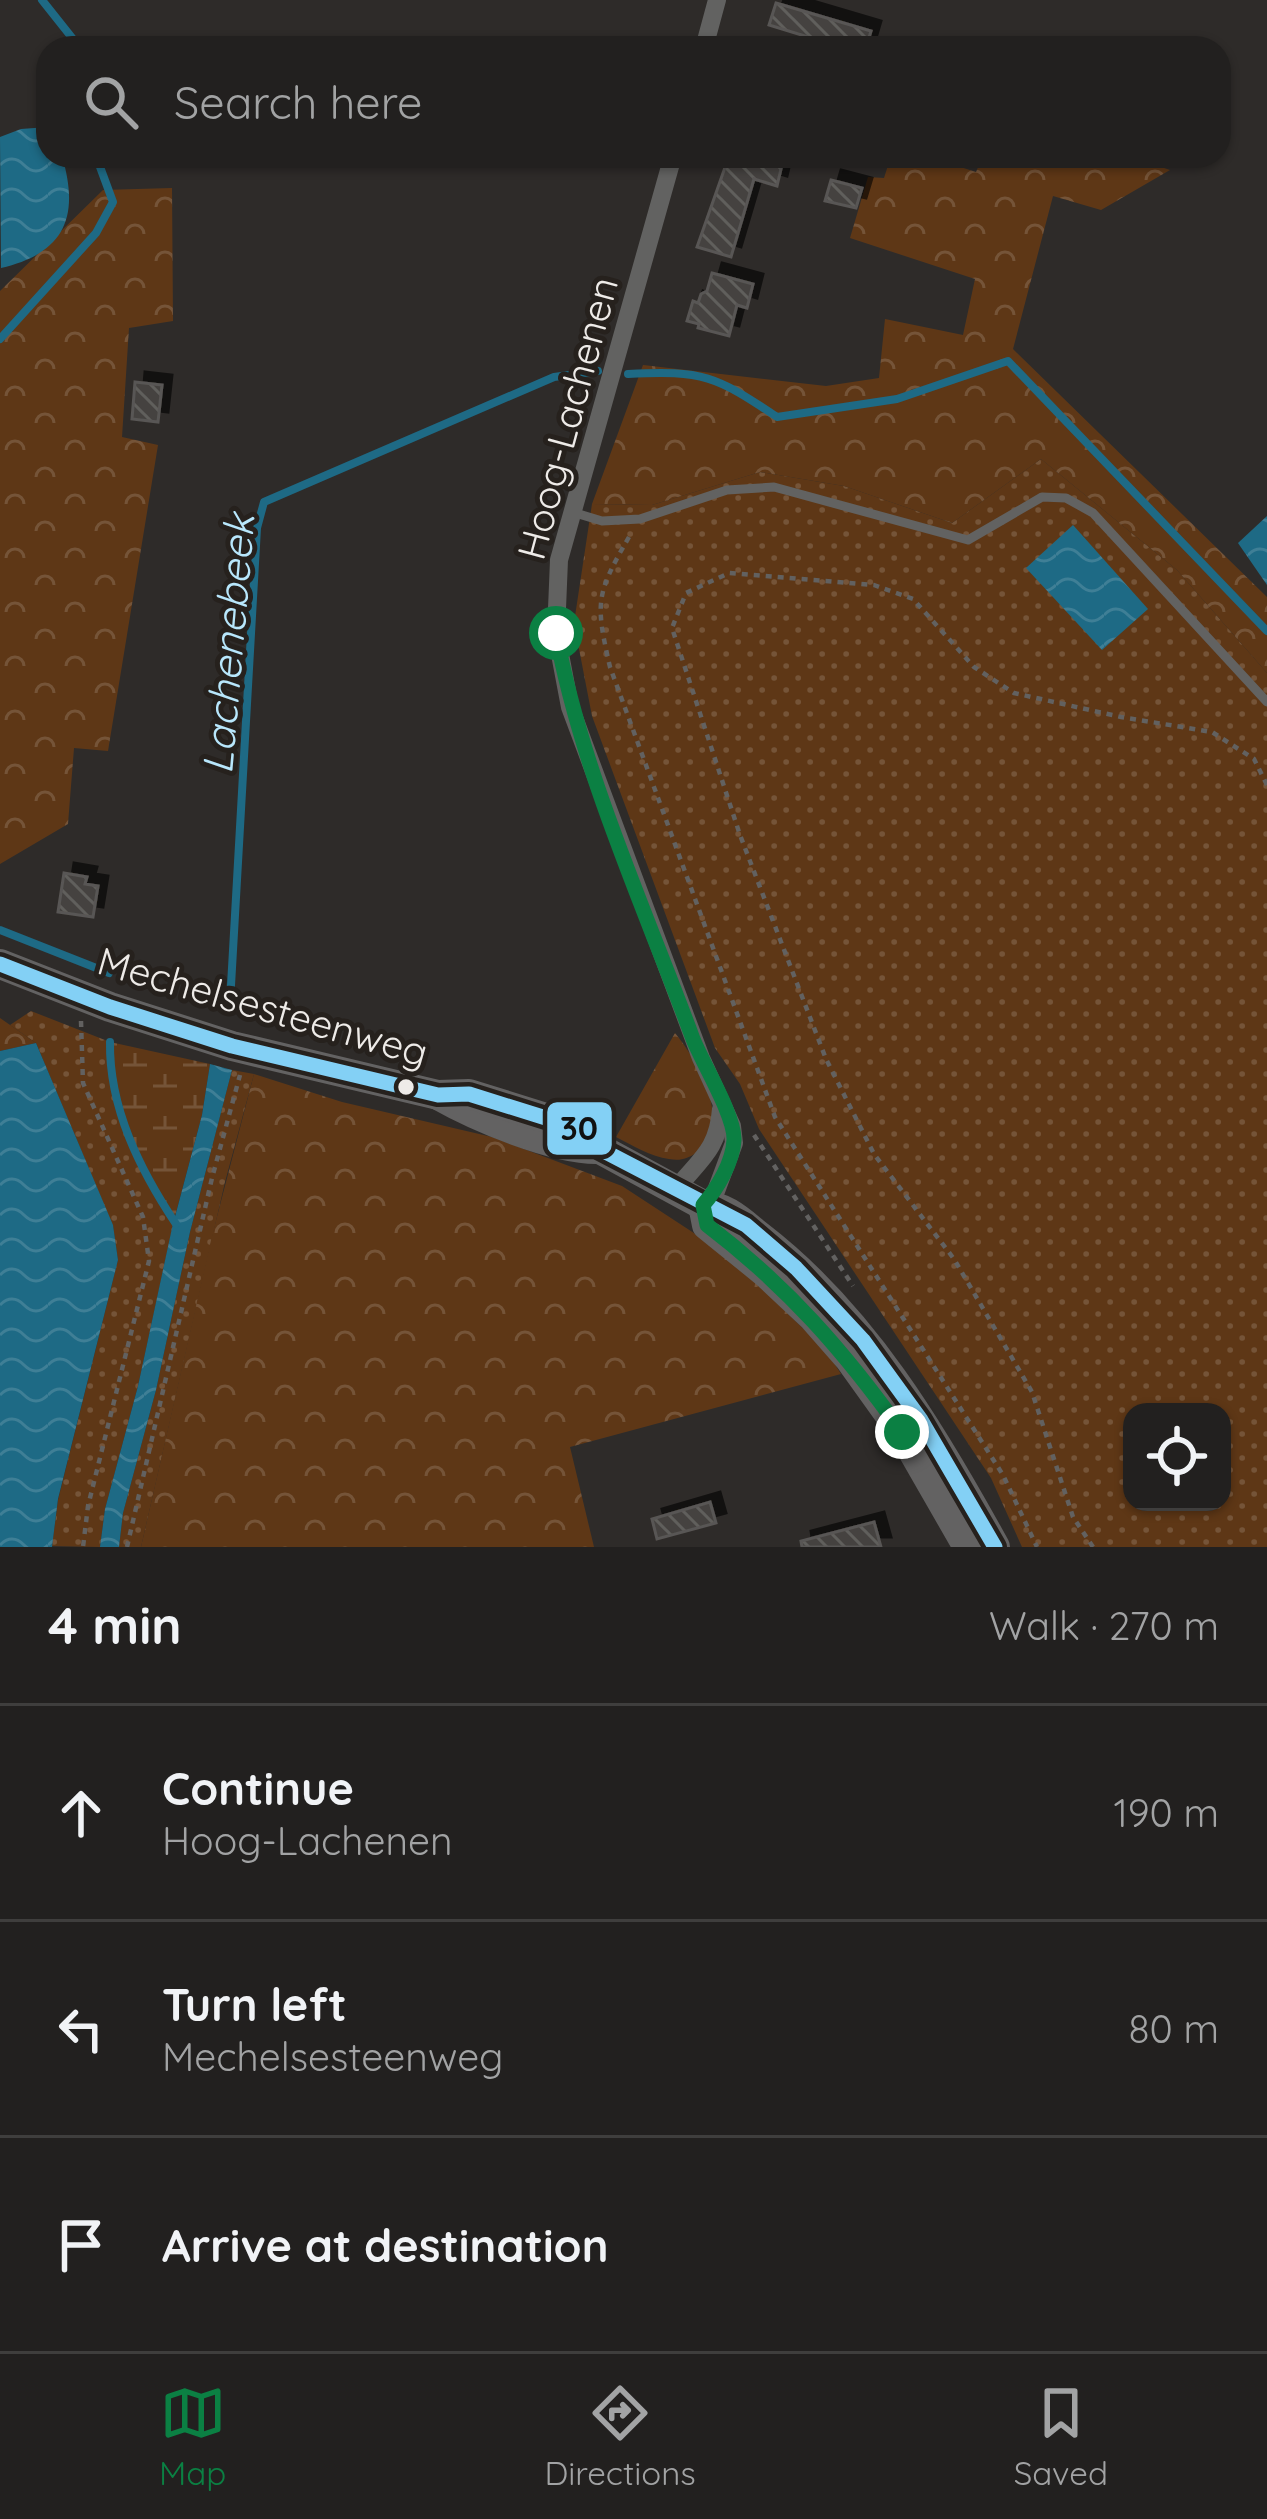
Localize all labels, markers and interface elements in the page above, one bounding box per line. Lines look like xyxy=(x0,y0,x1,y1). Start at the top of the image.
search box xyxy=(36,36,1231,168)
icon: search xyxy=(78,69,144,135)
text: Search here xyxy=(174,74,422,130)
street label: Hoog-Lachenen xyxy=(506,271,628,565)
water label: Lachenebeek xyxy=(190,508,266,776)
route start xyxy=(529,606,583,660)
street label: Mechelsesteenweg xyxy=(92,935,434,1077)
unlabelled marker xyxy=(395,1076,417,1098)
line badge: 30 xyxy=(545,1100,614,1157)
text: 30 xyxy=(560,1107,598,1148)
map controls xyxy=(1123,1403,1231,1511)
button: locate xyxy=(1123,1403,1231,1511)
route end xyxy=(875,1405,929,1459)
text: 4 min xyxy=(48,1593,182,1657)
text: Walk · 270 m xyxy=(989,1601,1219,1650)
text: Continue xyxy=(162,1760,354,1816)
icon: ahead xyxy=(48,1780,114,1846)
text: 190 m xyxy=(1113,1788,1219,1837)
text: Hoog-Lachenen xyxy=(162,1816,453,1865)
text: Turn left xyxy=(162,1976,347,2032)
icon: left xyxy=(48,1996,114,2062)
text: 80 m xyxy=(1129,2004,1219,2053)
text: Mechelsesteenweg xyxy=(162,2032,503,2081)
icon: arrive xyxy=(48,2212,114,2278)
text: Arrive at destination xyxy=(162,2217,608,2273)
tab: Map xyxy=(159,2380,226,2493)
tab: Directions xyxy=(544,2380,696,2493)
tab: Saved xyxy=(1014,2380,1108,2493)

